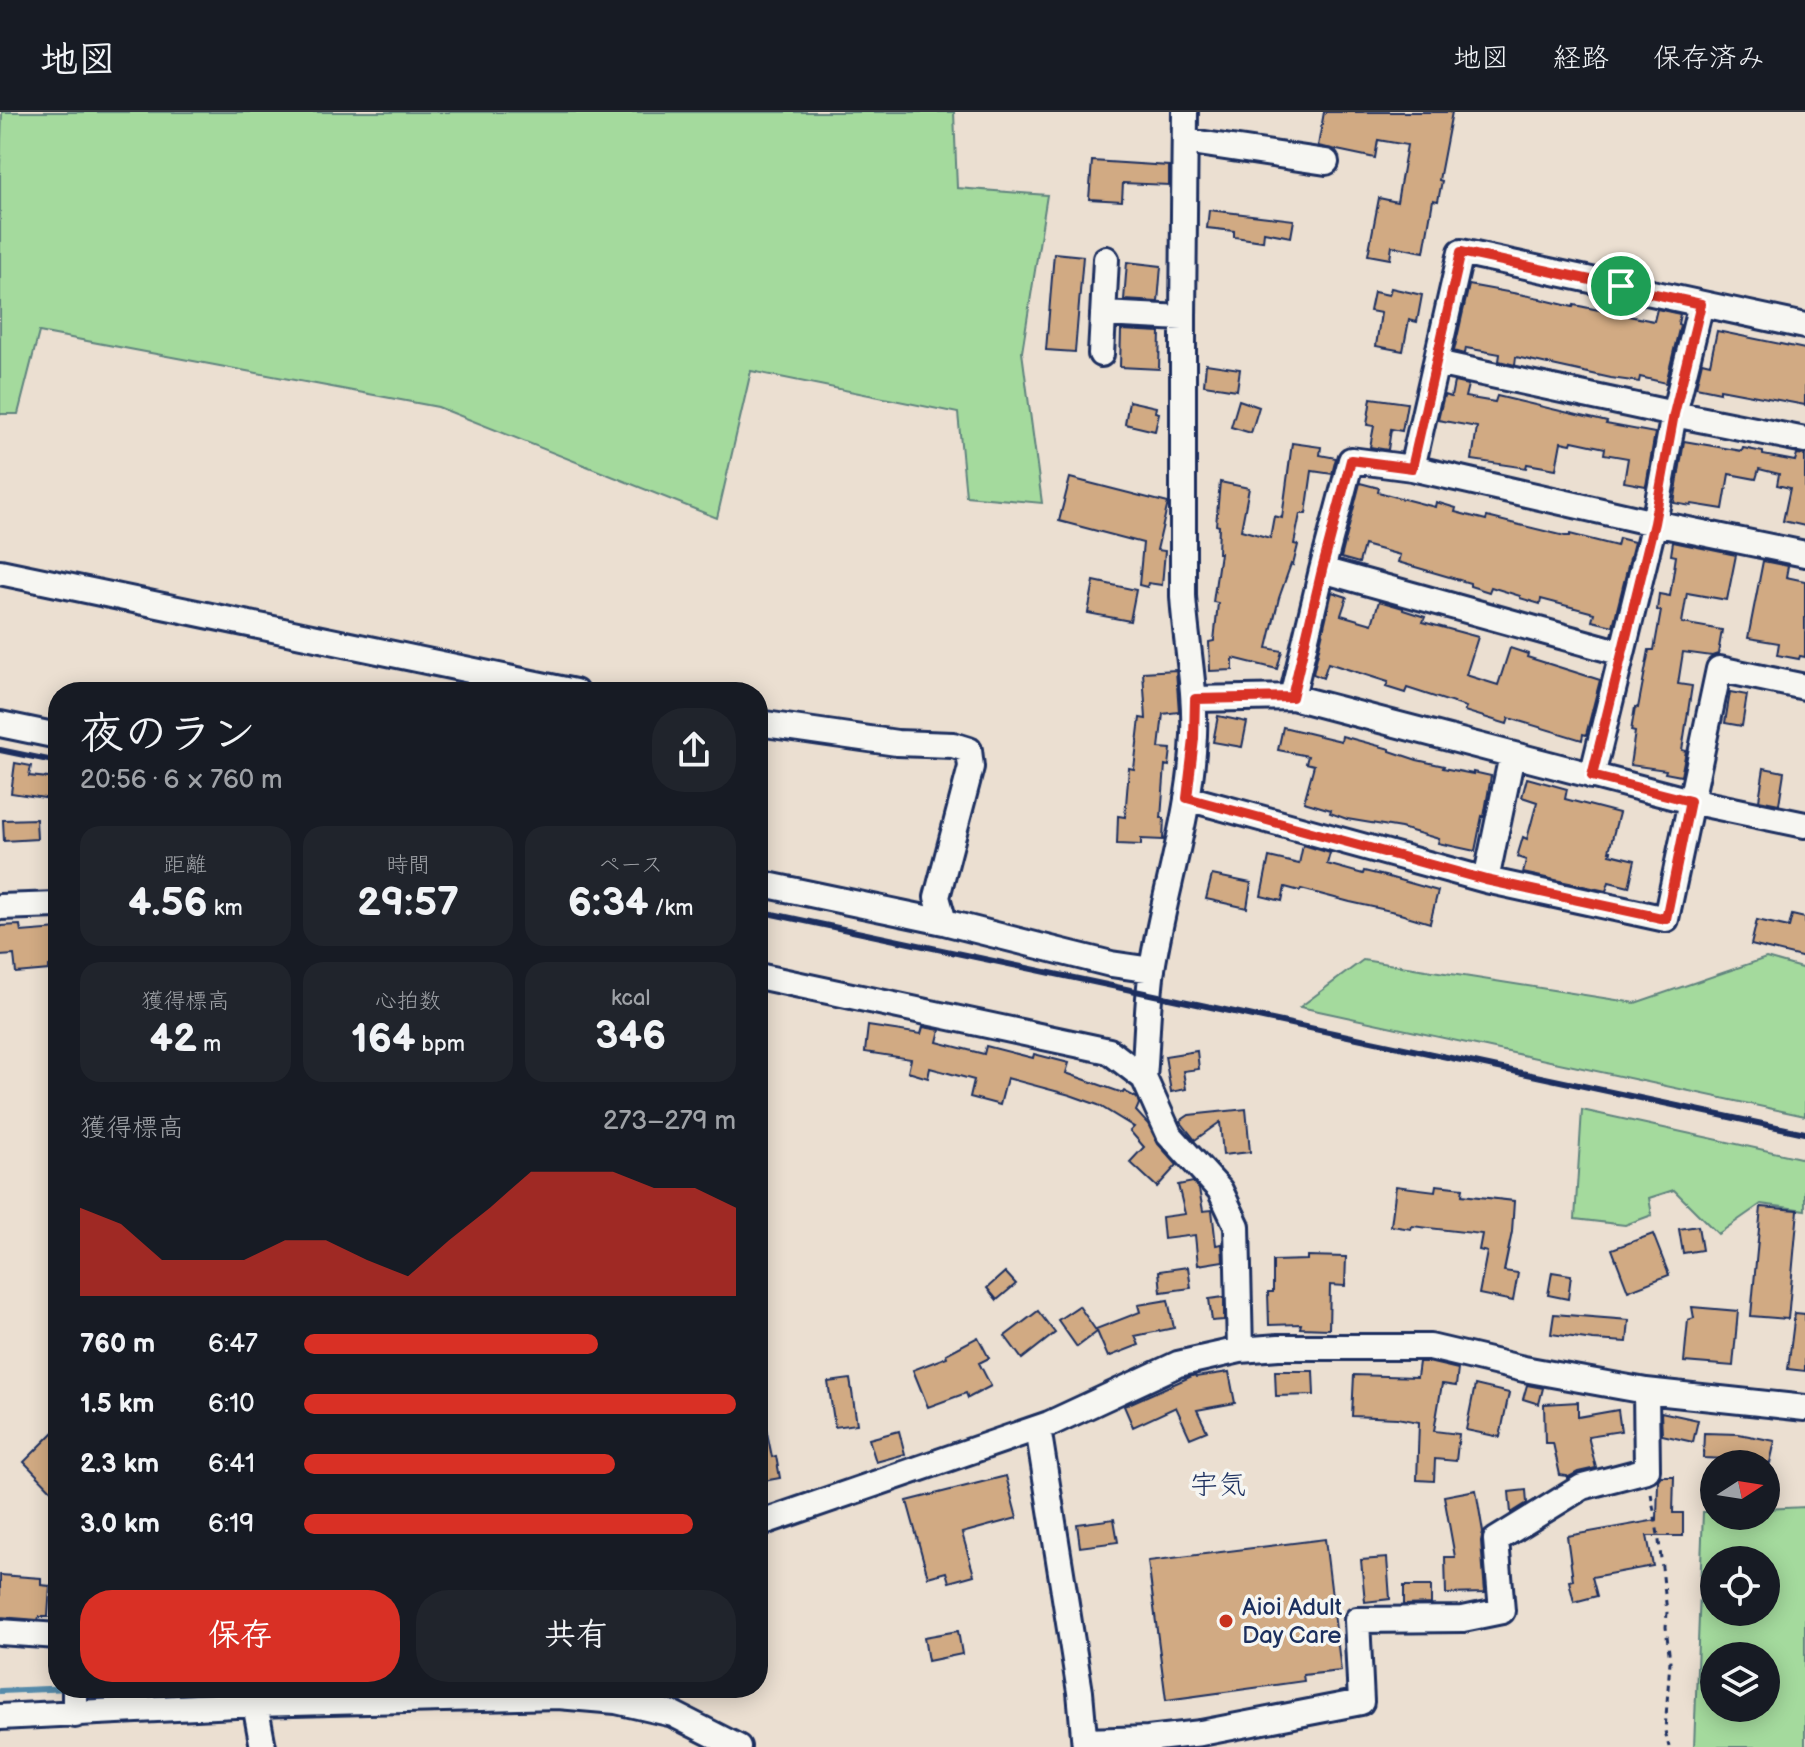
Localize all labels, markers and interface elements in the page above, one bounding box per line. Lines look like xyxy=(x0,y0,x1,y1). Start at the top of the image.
text: 地図 xyxy=(40,38,116,83)
text: 地図 xyxy=(1453,42,1509,75)
text: 経路 xyxy=(1553,42,1609,75)
text: 保存済み xyxy=(1653,42,1765,75)
pin xyxy=(1587,252,1655,320)
icon: arrive xyxy=(1599,264,1643,308)
text: 夜のラン xyxy=(80,708,256,761)
button: share xyxy=(652,708,736,792)
text: 20:56 · 6 × 760 m xyxy=(80,765,283,796)
text: 距離 xyxy=(163,852,207,879)
text: 時間 xyxy=(386,852,430,879)
text: ペース xyxy=(598,852,663,879)
text: 4.56 xyxy=(128,879,208,927)
text: 29:57 xyxy=(357,879,459,927)
text: 6:34 xyxy=(568,879,649,927)
text: km xyxy=(208,895,243,922)
text: /km xyxy=(649,895,693,922)
text: kcal xyxy=(611,985,650,1012)
text: 獲得標高 xyxy=(141,988,229,1015)
text: 心拍数 xyxy=(375,988,441,1015)
text: 346 xyxy=(595,1012,666,1060)
text: 42 xyxy=(149,1015,197,1063)
text: 164 xyxy=(351,1015,416,1063)
text: m xyxy=(197,1031,221,1058)
text: bpm xyxy=(416,1031,465,1058)
text: 273–279 m xyxy=(603,1106,736,1137)
text: 獲得標高 xyxy=(80,1113,184,1144)
text: 760 m xyxy=(80,1329,155,1360)
text: 6:47 xyxy=(208,1329,258,1360)
text: 1.5 km xyxy=(80,1389,155,1420)
text: 6:10 xyxy=(208,1389,255,1420)
text: 2.3 km xyxy=(80,1449,159,1480)
text: 6:41 xyxy=(208,1449,255,1480)
north arrow xyxy=(1700,1450,1780,1530)
map controls xyxy=(1700,1450,1780,1722)
district label: 宇気 xyxy=(1190,1469,1246,1502)
text: 3.0 km xyxy=(80,1509,160,1540)
text: 6:19 xyxy=(208,1509,254,1540)
button: locate xyxy=(1700,1546,1780,1626)
button: 保存 xyxy=(80,1590,400,1682)
button: 共有 xyxy=(416,1590,736,1682)
place label: Aioi Adult Day Care xyxy=(1242,1593,1343,1650)
marker: Aioi Adult Day Care xyxy=(1217,1612,1235,1630)
button: layers xyxy=(1700,1642,1780,1722)

